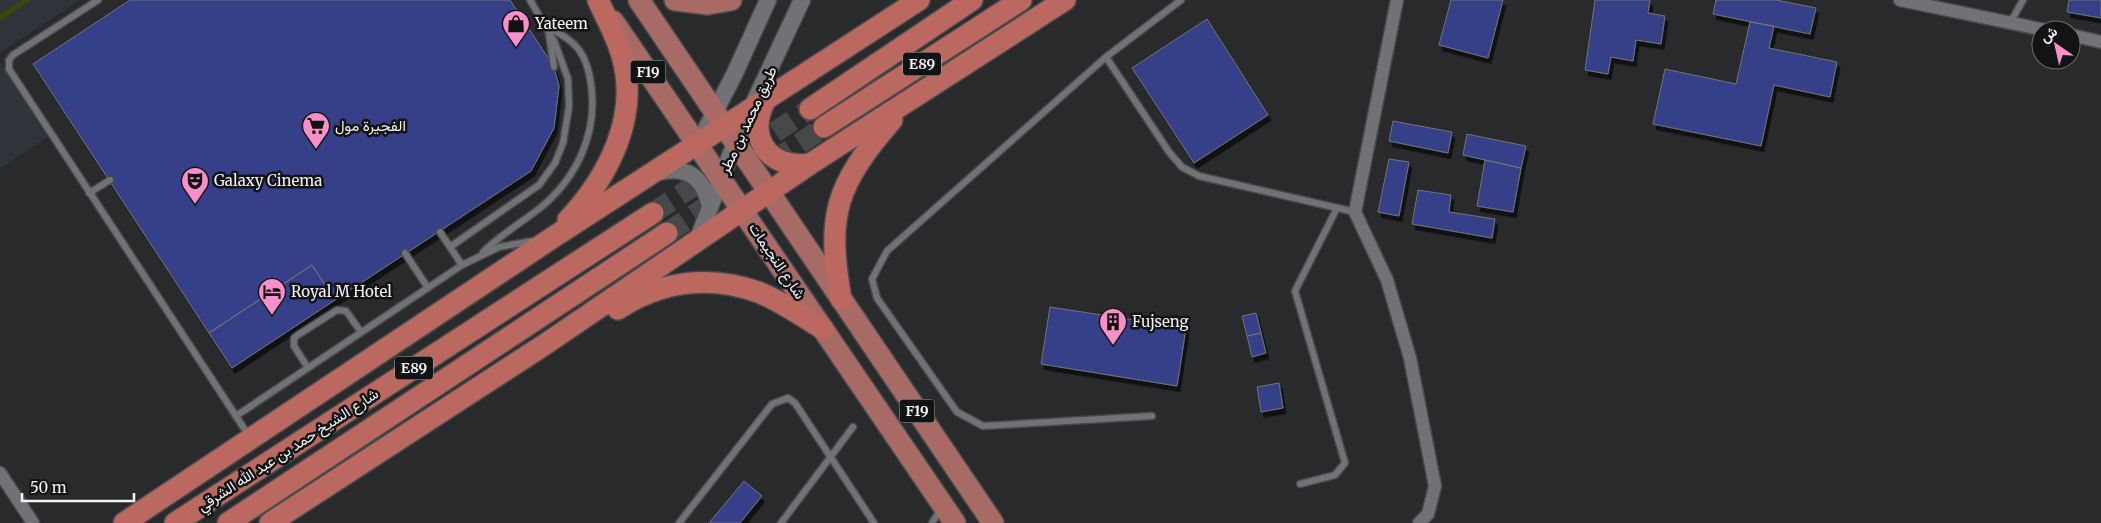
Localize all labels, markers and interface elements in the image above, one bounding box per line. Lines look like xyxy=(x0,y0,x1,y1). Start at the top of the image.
shop icon: Yateem xyxy=(501,9,531,48)
place label: Yateem xyxy=(534,14,588,33)
north arrow xyxy=(2031,20,2081,70)
text: ش xyxy=(2037,22,2061,46)
road number: E89 xyxy=(903,52,941,76)
road number: F19 xyxy=(630,61,666,84)
street label: طريق محمد بن مطر xyxy=(714,63,782,178)
supermarket icon: الفجيرة مول xyxy=(301,111,331,150)
place label: الفجيرة مول xyxy=(335,116,406,135)
theatre icon: Galaxy Cinema xyxy=(180,166,210,205)
place label: Galaxy Cinema xyxy=(214,171,322,190)
street label: شارع النجيمات xyxy=(743,219,810,304)
hotel icon: Royal M Hotel xyxy=(257,277,287,316)
place label: Royal M Hotel xyxy=(291,282,392,301)
building icon: Fujseng xyxy=(1098,307,1128,346)
place label: Fujseng xyxy=(1132,312,1189,331)
road number: E89 xyxy=(395,356,433,379)
street label: شارع الشيخ حمد بن عبد الله الشرقي xyxy=(194,384,384,519)
road number: F19 xyxy=(900,400,934,422)
scale bar xyxy=(22,470,135,502)
text: 50 m xyxy=(30,478,67,497)

